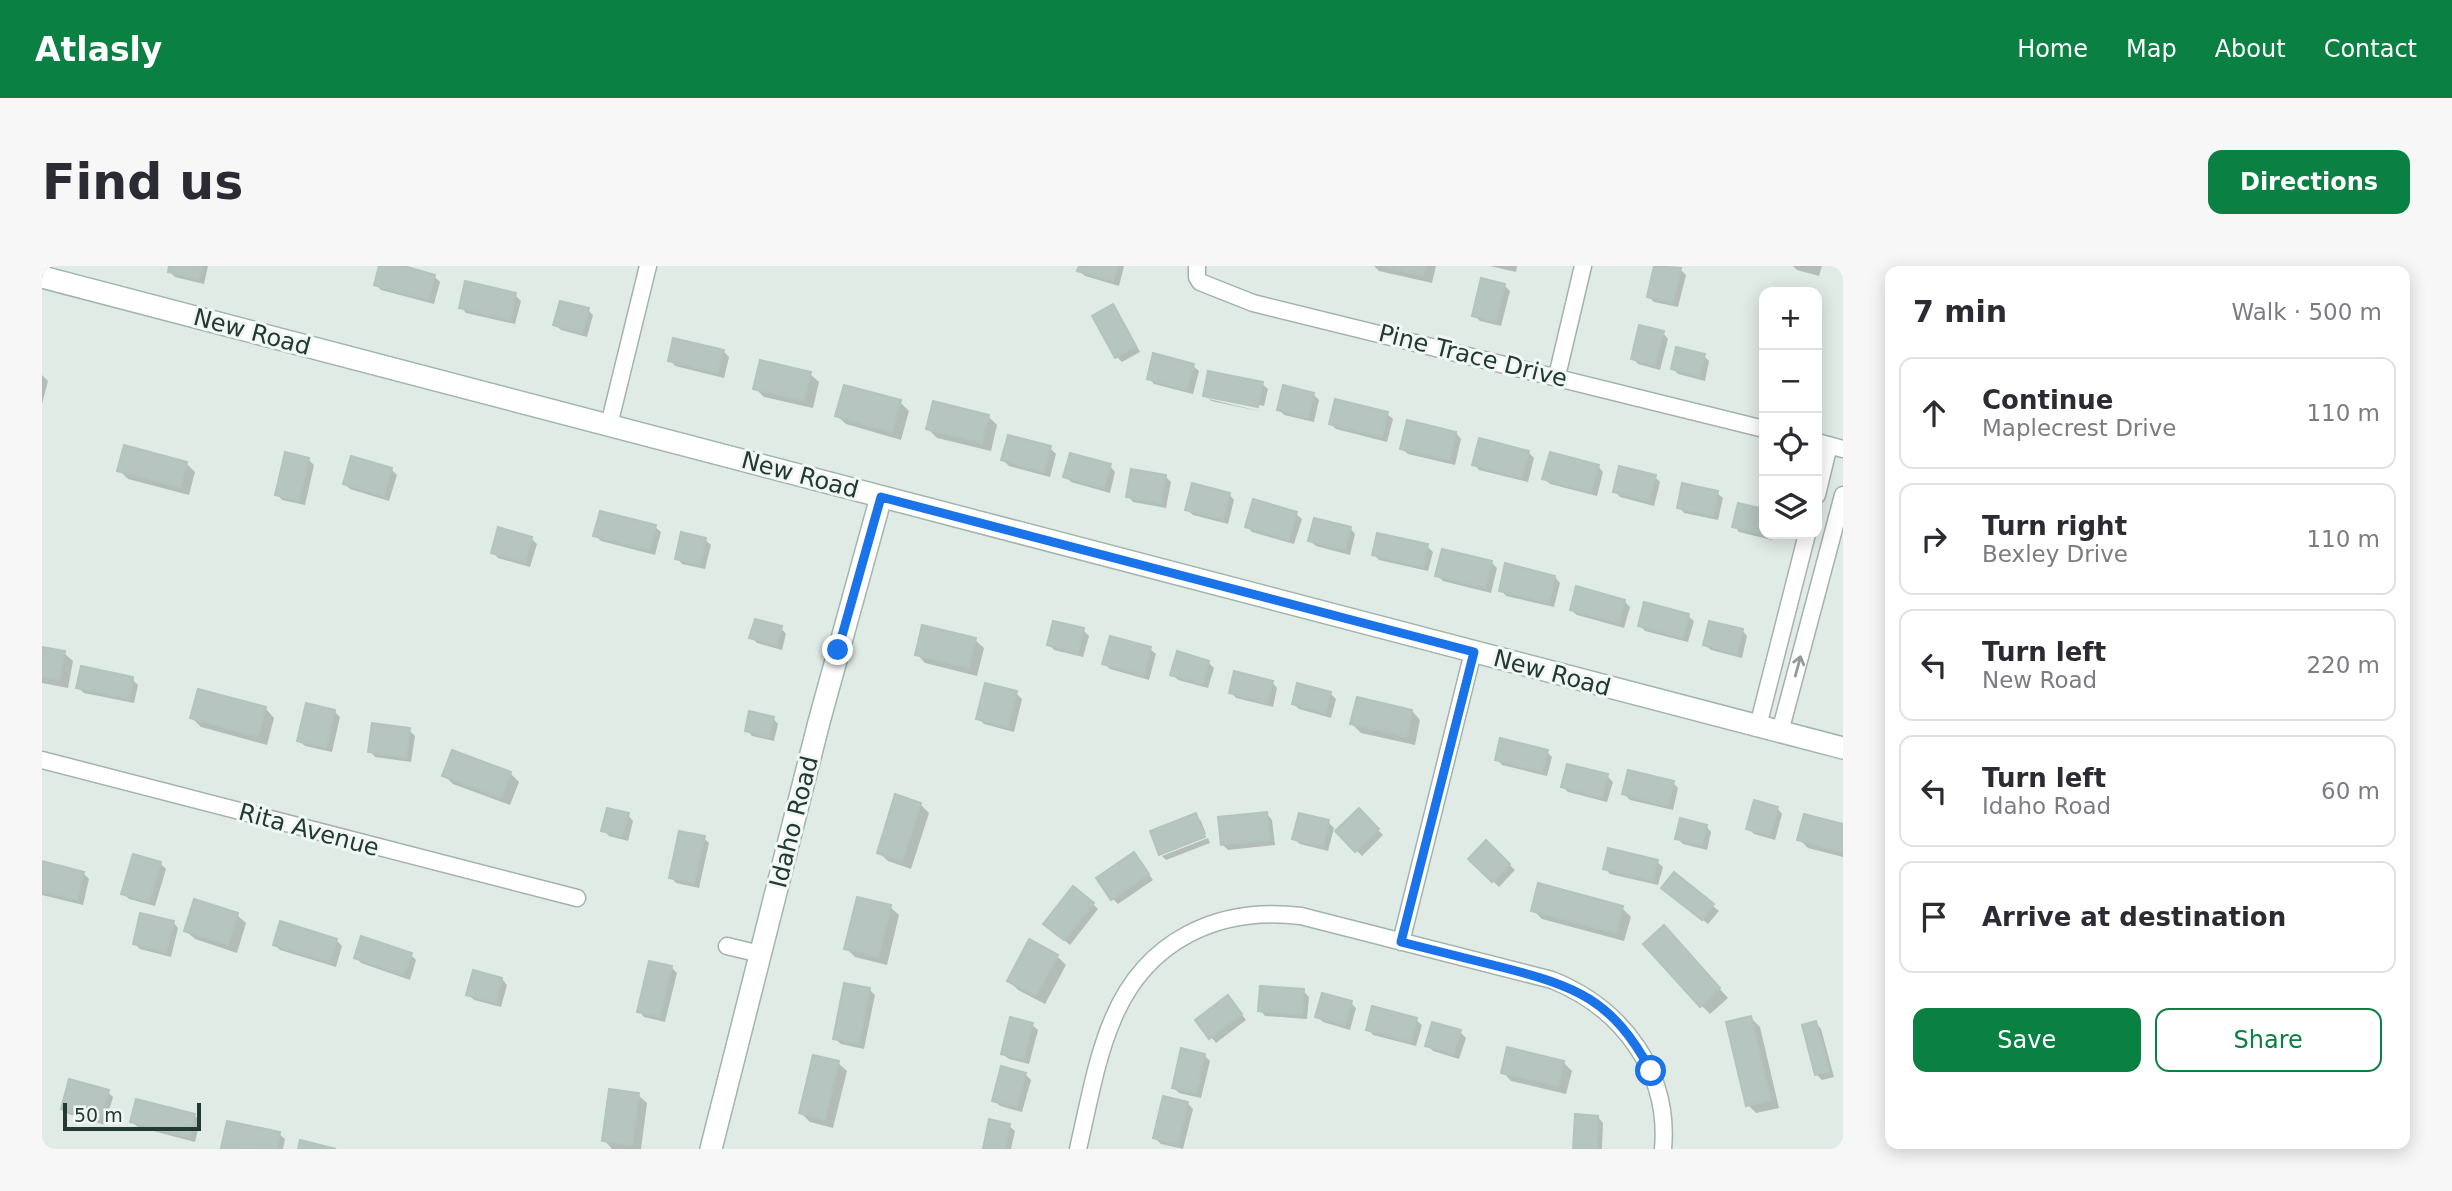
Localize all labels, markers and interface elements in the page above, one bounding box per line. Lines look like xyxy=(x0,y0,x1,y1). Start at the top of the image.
text: Atlasly xyxy=(35,30,162,69)
text: Home xyxy=(2017,35,2088,63)
text: Map xyxy=(2126,35,2177,63)
text: About xyxy=(2215,35,2286,63)
text: Contact xyxy=(2324,35,2417,63)
button: Directions xyxy=(2208,150,2410,214)
text: Find us xyxy=(42,154,243,211)
map controls xyxy=(1759,287,1822,539)
button: + xyxy=(1759,287,1822,350)
text: 7 min xyxy=(1913,294,2007,329)
text: Walk · 500 m xyxy=(2231,299,2382,325)
street label: New Road xyxy=(190,303,314,361)
street label: Pine Trace Drive xyxy=(1376,319,1570,393)
button: − xyxy=(1759,350,1822,413)
text: Continue xyxy=(1982,385,2113,415)
icon: ahead xyxy=(1915,394,1953,432)
text: 110 m xyxy=(2306,400,2380,426)
button: locate xyxy=(1759,413,1822,476)
text: Maplecrest Drive xyxy=(1982,415,2176,441)
street label: New Road xyxy=(738,446,862,504)
button: layers xyxy=(1759,476,1822,539)
text: Turn right xyxy=(1982,511,2127,541)
icon: right xyxy=(1915,520,1953,558)
text: 110 m xyxy=(2306,526,2380,552)
text: Bexley Drive xyxy=(1982,541,2128,567)
route end xyxy=(822,634,853,665)
text: Turn left xyxy=(1982,637,2106,667)
street label: New Road xyxy=(1490,644,1614,702)
icon: left xyxy=(1915,646,1953,684)
text: 220 m xyxy=(2306,652,2380,678)
one-way arrow xyxy=(1792,655,1805,678)
text: New Road xyxy=(1982,667,2097,693)
street label: Idaho Road xyxy=(764,753,824,891)
text: Turn left xyxy=(1982,763,2106,793)
icon: left xyxy=(1915,772,1953,810)
text: 60 m xyxy=(2321,778,2380,804)
text: Idaho Road xyxy=(1982,793,2111,819)
street label: Rita Avenue xyxy=(236,798,382,862)
icon: arrive xyxy=(1915,898,1953,936)
text: Arrive at destination xyxy=(1982,902,2286,932)
button: Save xyxy=(1913,1008,2141,1072)
button: Share xyxy=(2155,1008,2382,1072)
route start xyxy=(1635,1055,1666,1086)
scale bar xyxy=(63,1100,201,1132)
text: 50 m xyxy=(74,1104,123,1126)

